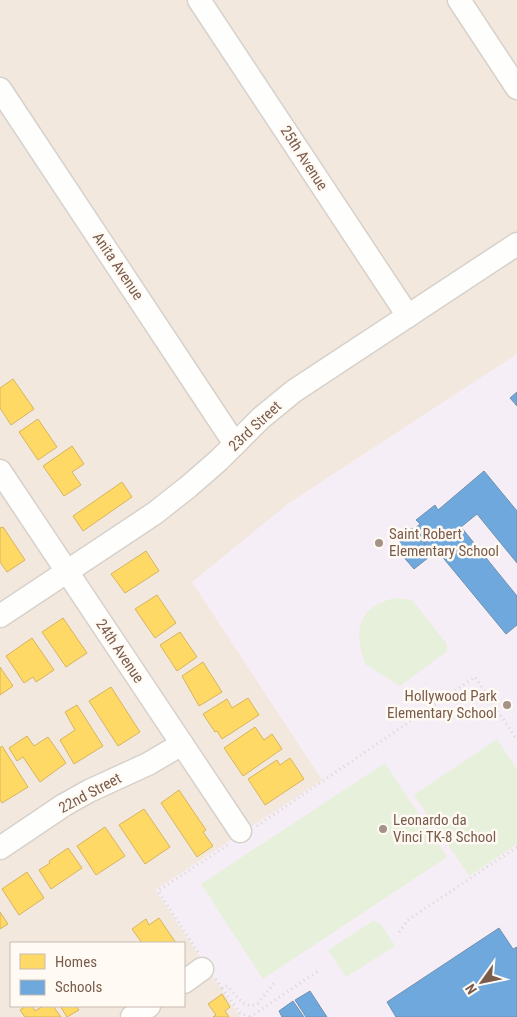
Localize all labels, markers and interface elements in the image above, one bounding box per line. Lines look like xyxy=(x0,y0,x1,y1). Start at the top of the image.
street label: 25th Avenue xyxy=(277,122,331,194)
street label: Anita Avenue xyxy=(89,229,147,303)
street label: 23rd Street xyxy=(225,397,285,455)
place label: Saint Robert Elementary School xyxy=(389,525,499,560)
marker: Saint Robert Elementary School xyxy=(373,537,385,549)
street label: 24th Avenue xyxy=(92,616,148,686)
place label: Hollywood Park Elementary School xyxy=(387,687,497,722)
marker: Hollywood Park Elementary School xyxy=(501,699,513,711)
street label: 22nd Street xyxy=(56,769,124,817)
place label: Leonardo da Vinci TK-8 School xyxy=(393,811,496,846)
marker: Leonardo da Vinci TK-8 School xyxy=(377,823,389,835)
legend xyxy=(10,942,185,1007)
text: Homes xyxy=(55,953,97,971)
north arrow xyxy=(457,957,507,1007)
text: Schools xyxy=(55,978,102,996)
text: N xyxy=(462,981,480,997)

